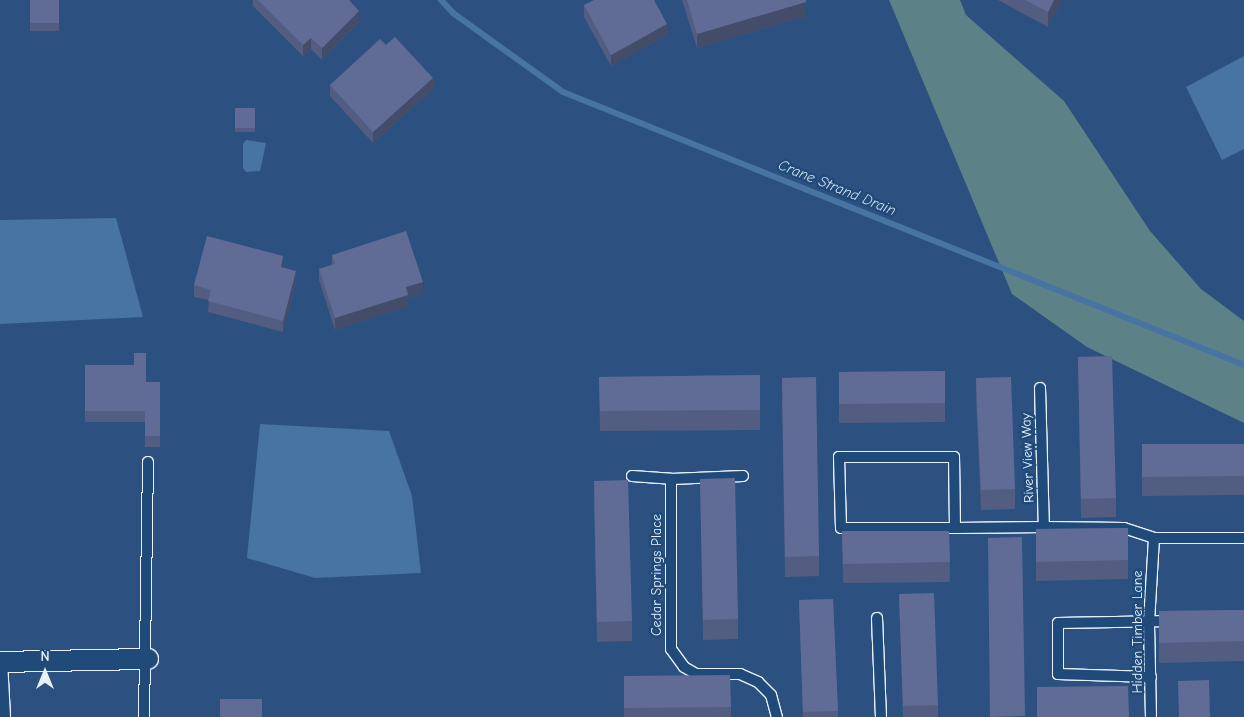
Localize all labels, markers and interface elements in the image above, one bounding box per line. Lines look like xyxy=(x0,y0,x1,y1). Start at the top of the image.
water label: Crane Strand Drain xyxy=(776,156,898,220)
street label: River View Way xyxy=(1018,413,1038,503)
street label: Cedar Springs Place xyxy=(649,514,665,636)
street label: Hidden Timber Lane xyxy=(1130,570,1146,694)
north arrow xyxy=(20,647,70,697)
text: N xyxy=(40,648,50,665)

